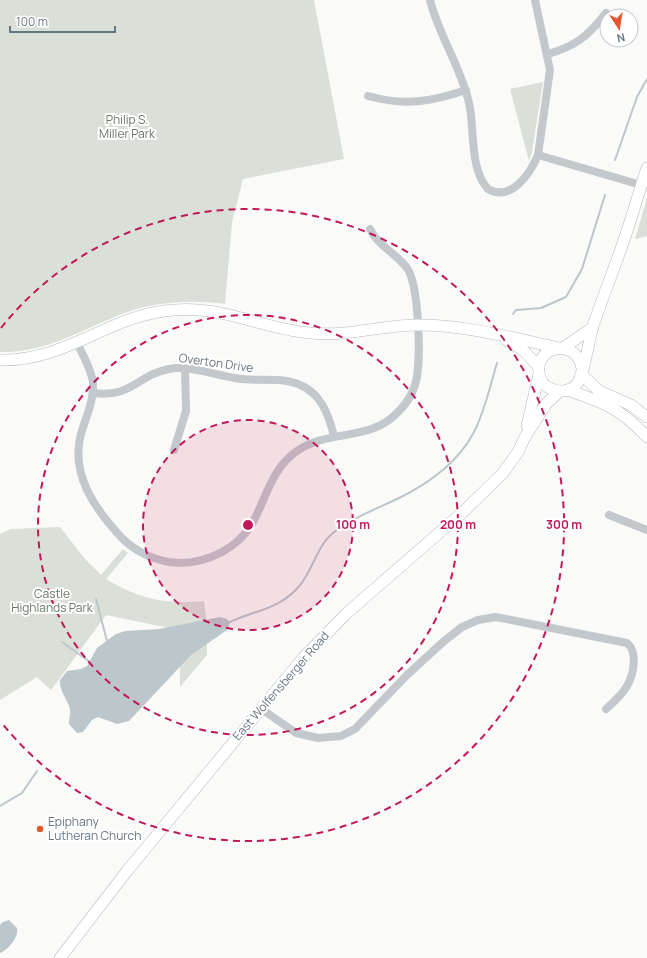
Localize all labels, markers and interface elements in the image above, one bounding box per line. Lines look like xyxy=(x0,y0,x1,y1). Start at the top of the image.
scale bar xyxy=(10,8,115,34)
north arrow xyxy=(599,8,639,48)
text: 100 m xyxy=(16,13,48,30)
text: N xyxy=(616,30,627,46)
park label: Philip S. Miller Park xyxy=(99,111,156,142)
street label: Overton Drive xyxy=(178,349,254,376)
text: 100 m xyxy=(336,516,370,533)
text: 200 m xyxy=(440,516,476,533)
text: 300 m xyxy=(546,516,582,533)
centre of rings xyxy=(241,518,255,532)
park label: Castle Highlands Park xyxy=(11,585,94,616)
street label: East Wolfensberger Road xyxy=(229,628,333,744)
place label: Epiphany Lutheran Church xyxy=(48,813,141,844)
marker: Epiphany Lutheran Church xyxy=(35,824,45,834)

